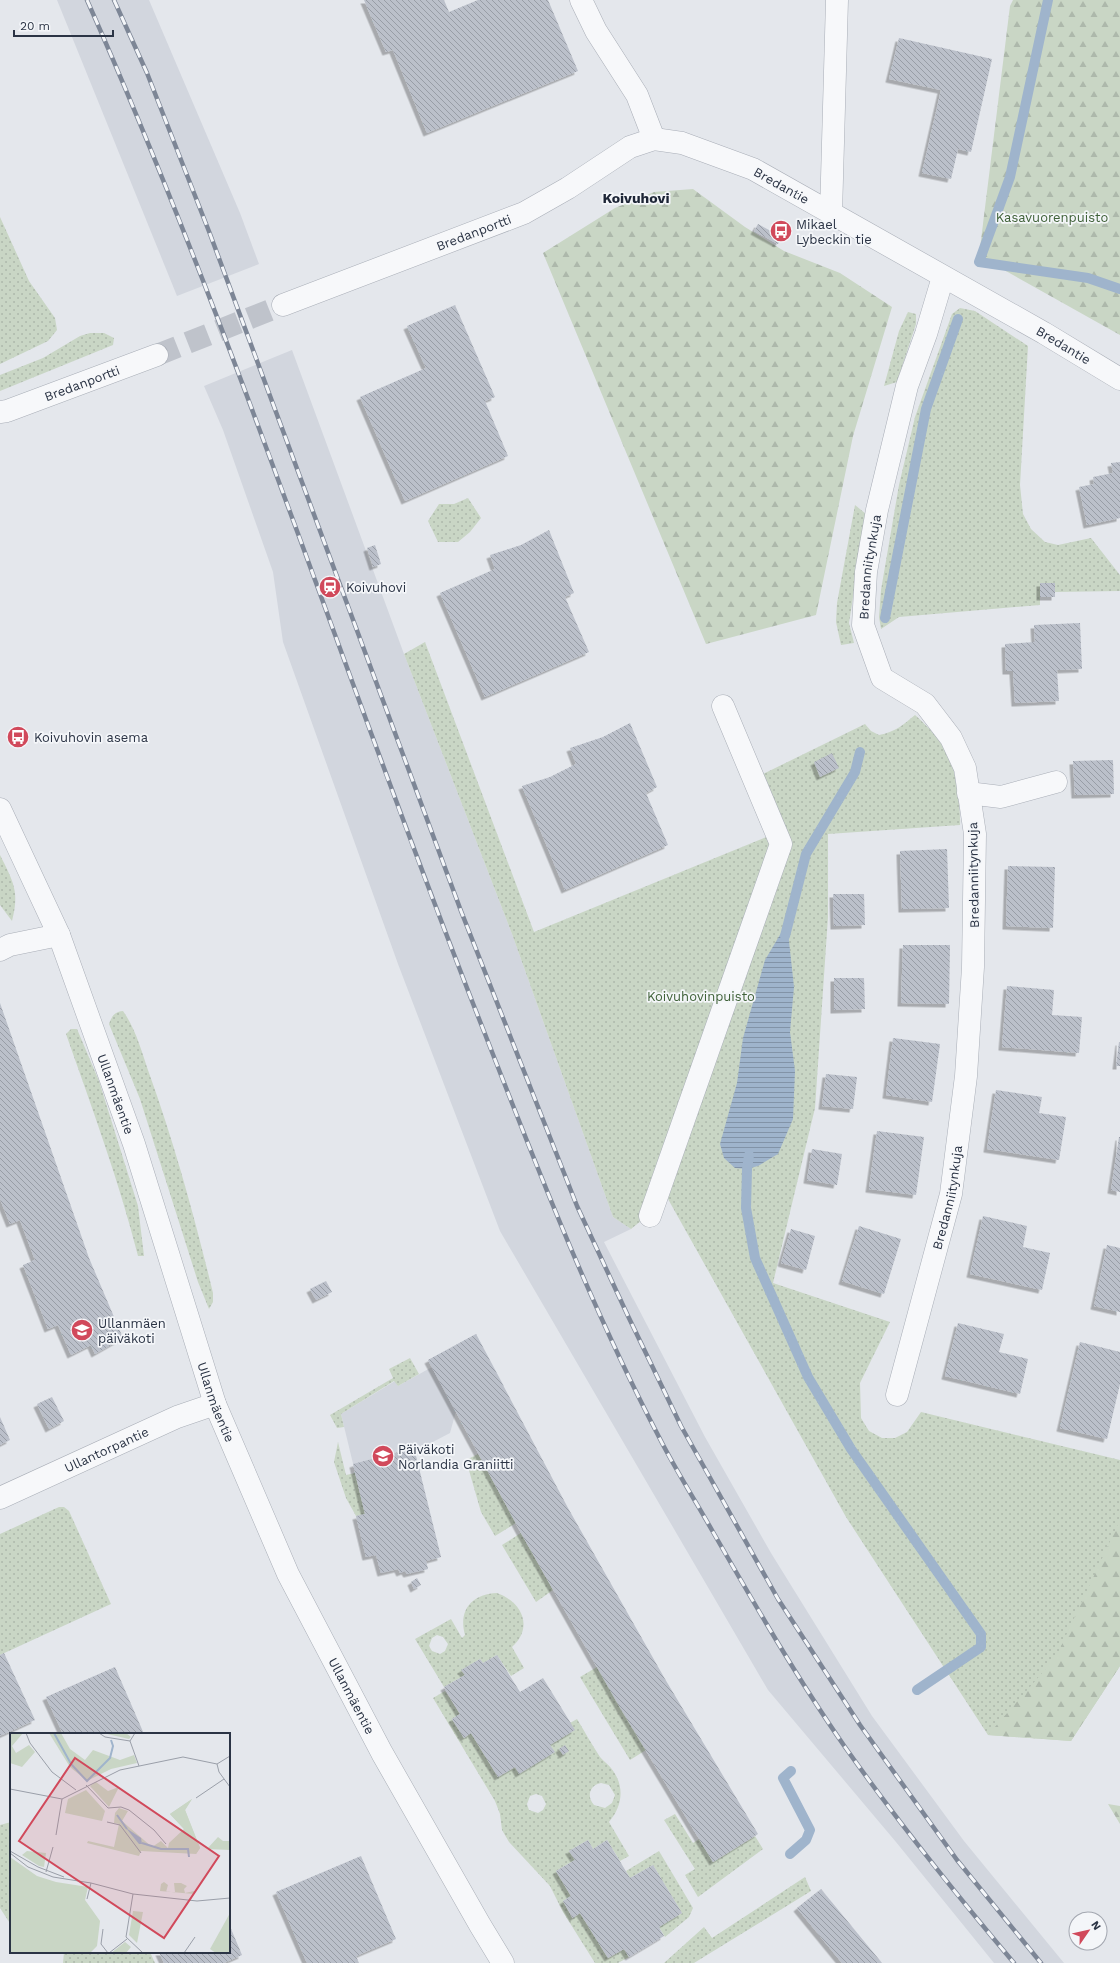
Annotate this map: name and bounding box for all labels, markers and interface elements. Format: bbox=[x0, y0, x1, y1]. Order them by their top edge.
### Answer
scale bar bbox=[14, 12, 113, 38]
text: 20 m bbox=[20, 19, 50, 33]
street label: Bredantie bbox=[751, 164, 812, 207]
district label: Koivuhovi bbox=[603, 190, 669, 206]
park label: Kasavuorenpuisto bbox=[996, 210, 1109, 225]
street label: Bredanportti bbox=[434, 212, 513, 254]
place label: Mikael Lybeckin tie bbox=[796, 217, 872, 247]
bus stop icon: Mikael Lybeckin tie bbox=[768, 218, 794, 244]
street label: Bredantie bbox=[1033, 323, 1093, 367]
street label: Bredanportti bbox=[42, 363, 122, 404]
street label: Bredanniitynkuja bbox=[856, 513, 884, 620]
station icon: Koivuhovi bbox=[317, 574, 343, 600]
place label: Koivuhovi bbox=[346, 580, 406, 595]
bus stop icon: Koivuhovin asema bbox=[5, 724, 31, 750]
place label: Koivuhovin asema bbox=[34, 730, 149, 745]
street label: Bredanniitynkuja bbox=[965, 821, 982, 928]
park label: Koivuhovinpuisto bbox=[647, 989, 755, 1004]
street label: Ullanmäentie bbox=[94, 1052, 137, 1136]
street label: Bredanniitynkuja bbox=[929, 1144, 965, 1251]
place label: Ullanmäen päiväkoti bbox=[98, 1316, 166, 1346]
school or university icon: Ullanmäen päiväkoti bbox=[69, 1317, 95, 1343]
street label: Ullanmäentie bbox=[194, 1360, 237, 1444]
street label: Ullantorpantie bbox=[62, 1424, 151, 1476]
place label: Päiväkoti Norlandia Graniitti bbox=[398, 1442, 513, 1472]
school or university icon: Päiväkoti Norlandia Graniitti bbox=[370, 1443, 396, 1469]
street label: Ullanmäentie bbox=[325, 1655, 378, 1737]
inset map bbox=[10, 1733, 230, 1953]
north arrow bbox=[1068, 1911, 1108, 1951]
text: N bbox=[1088, 1919, 1104, 1933]

